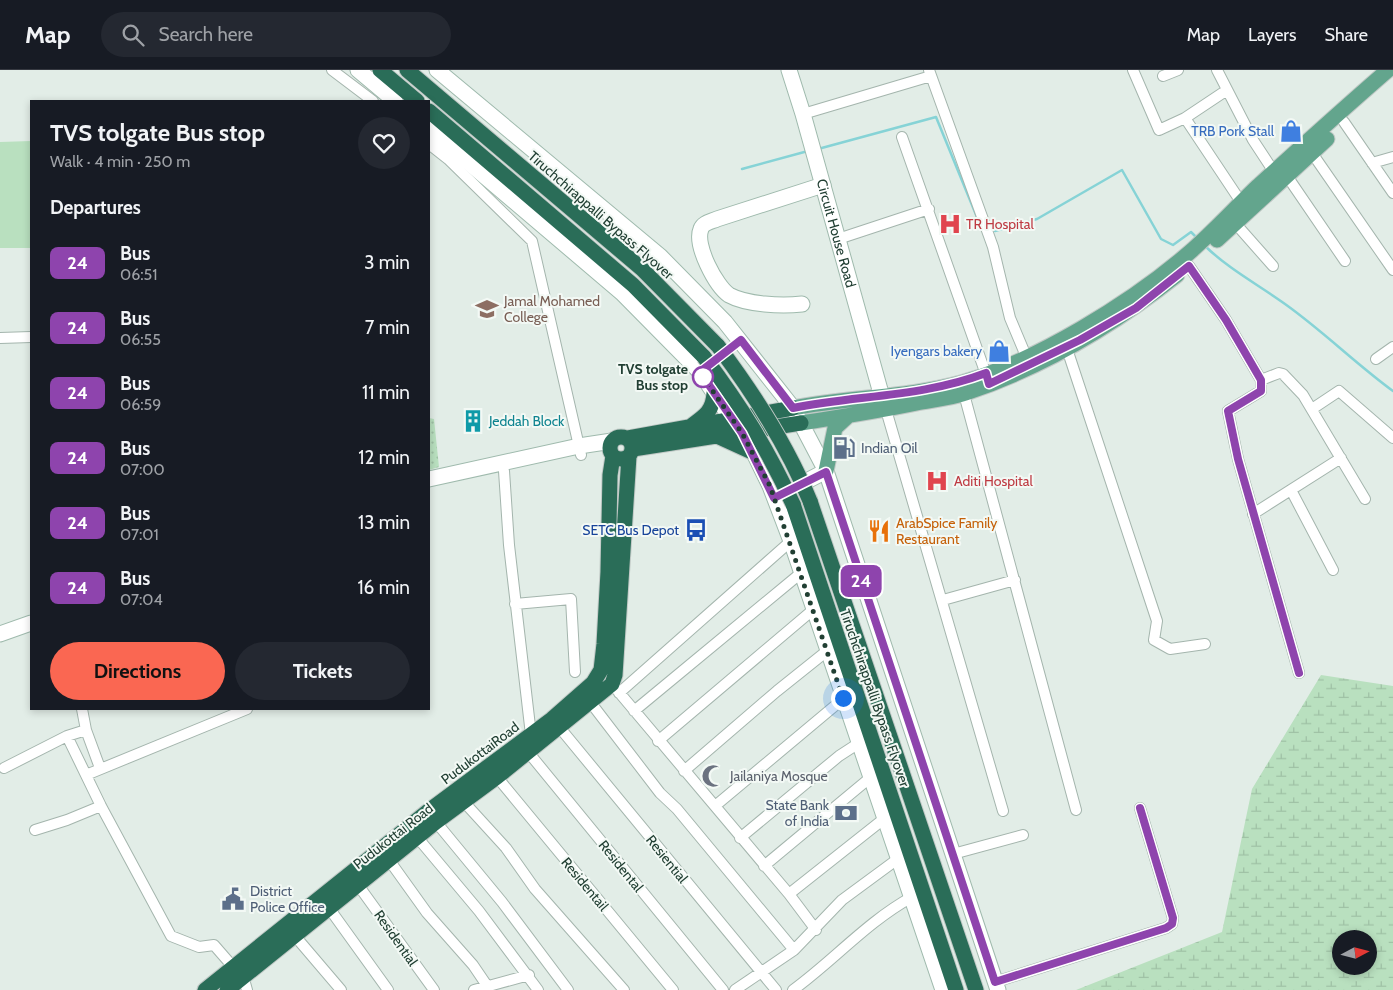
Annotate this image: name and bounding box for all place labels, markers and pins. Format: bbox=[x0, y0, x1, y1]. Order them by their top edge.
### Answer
shop icon: TRB Pork Stall bbox=[1278, 118, 1304, 144]
place label: TRB Pork Stall bbox=[1191, 122, 1275, 140]
hospital icon: TR Hospital bbox=[937, 211, 963, 237]
place label: TR Hospital bbox=[966, 215, 1034, 233]
place label: Jamal Mohamed College bbox=[503, 292, 600, 326]
school or university icon: Jamal Mohamed College bbox=[474, 296, 500, 322]
shop icon: Iyengars bakery bbox=[986, 338, 1012, 364]
place label: Iyengars bakery bbox=[890, 342, 982, 360]
place label: TVS tolgate Bus stop bbox=[618, 360, 688, 394]
marker: TVS tolgate Bus stop bbox=[692, 366, 714, 388]
building icon: Jeddah Block bbox=[460, 408, 486, 434]
place label: Jeddah Block bbox=[488, 412, 565, 430]
fuel station icon: Indian Oil bbox=[831, 435, 857, 461]
place label: Indian Oil bbox=[861, 439, 918, 457]
hospital icon: Aditi Hospital bbox=[924, 468, 950, 494]
place label: Aditi Hospital bbox=[954, 472, 1033, 490]
place label: ArabSpice Family Restaurant bbox=[896, 514, 997, 548]
bus stop icon: SETC Bus Depot bbox=[683, 517, 709, 543]
restaurant icon: ArabSpice Family Restaurant bbox=[866, 518, 892, 544]
place label: SETC Bus Depot bbox=[582, 521, 679, 539]
mosque icon: Jailaniya Mosque bbox=[700, 763, 726, 789]
place label: Jailaniya Mosque bbox=[729, 767, 828, 785]
place label: State Bank of India bbox=[766, 796, 830, 830]
bank icon: State Bank of India bbox=[833, 800, 859, 826]
place label: District Police Office bbox=[250, 882, 325, 916]
public building icon: District Police Office bbox=[220, 886, 246, 912]

